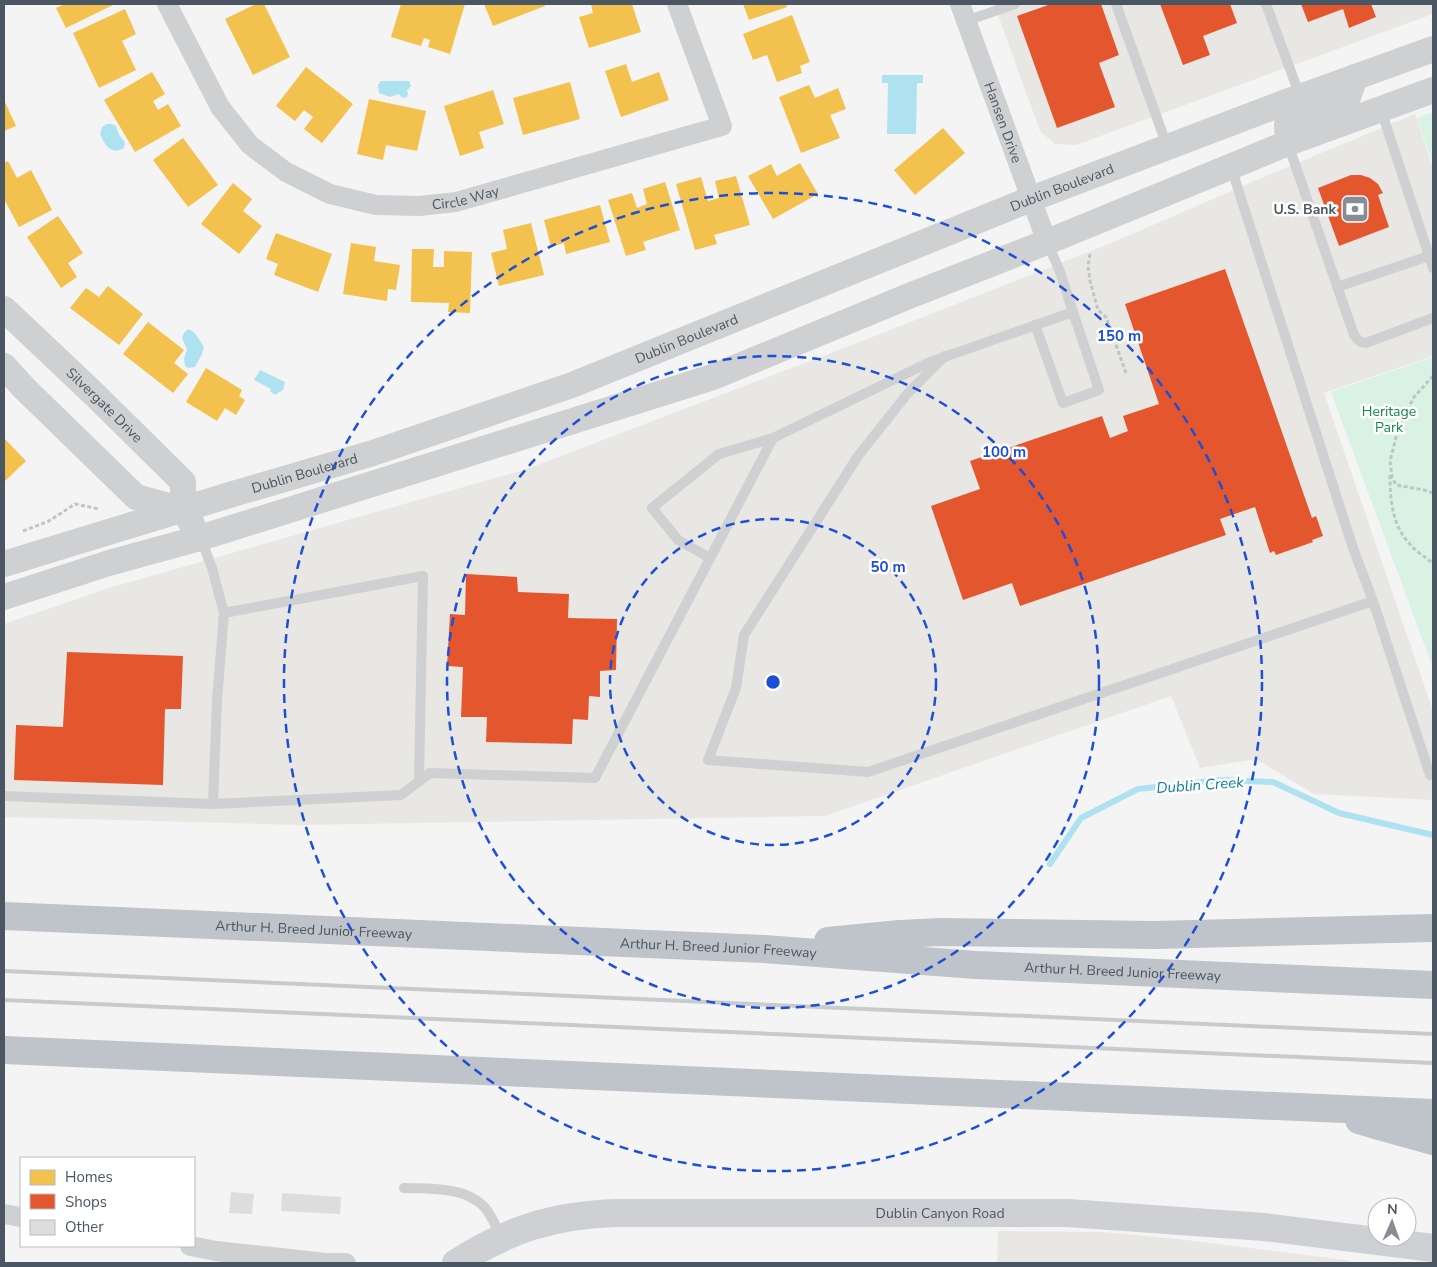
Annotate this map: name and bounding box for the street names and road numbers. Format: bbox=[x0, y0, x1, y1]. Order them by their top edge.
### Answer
street label: Hansen Drive bbox=[980, 79, 1027, 166]
street label: Dublin Boulevard bbox=[1007, 159, 1117, 216]
street label: Circle Way bbox=[431, 180, 502, 214]
street label: Dublin Boulevard bbox=[632, 309, 741, 368]
street label: Silvergate Drive bbox=[62, 363, 147, 447]
street label: Dublin Boulevard bbox=[249, 449, 360, 498]
street label: Arthur H. Breed Junior Freeway bbox=[215, 916, 413, 943]
street label: Arthur H. Breed Junior Freeway bbox=[619, 933, 818, 963]
street label: Arthur H. Breed Junior Freeway bbox=[1024, 958, 1222, 985]
street label: Dublin Canyon Road bbox=[876, 1204, 1005, 1223]

